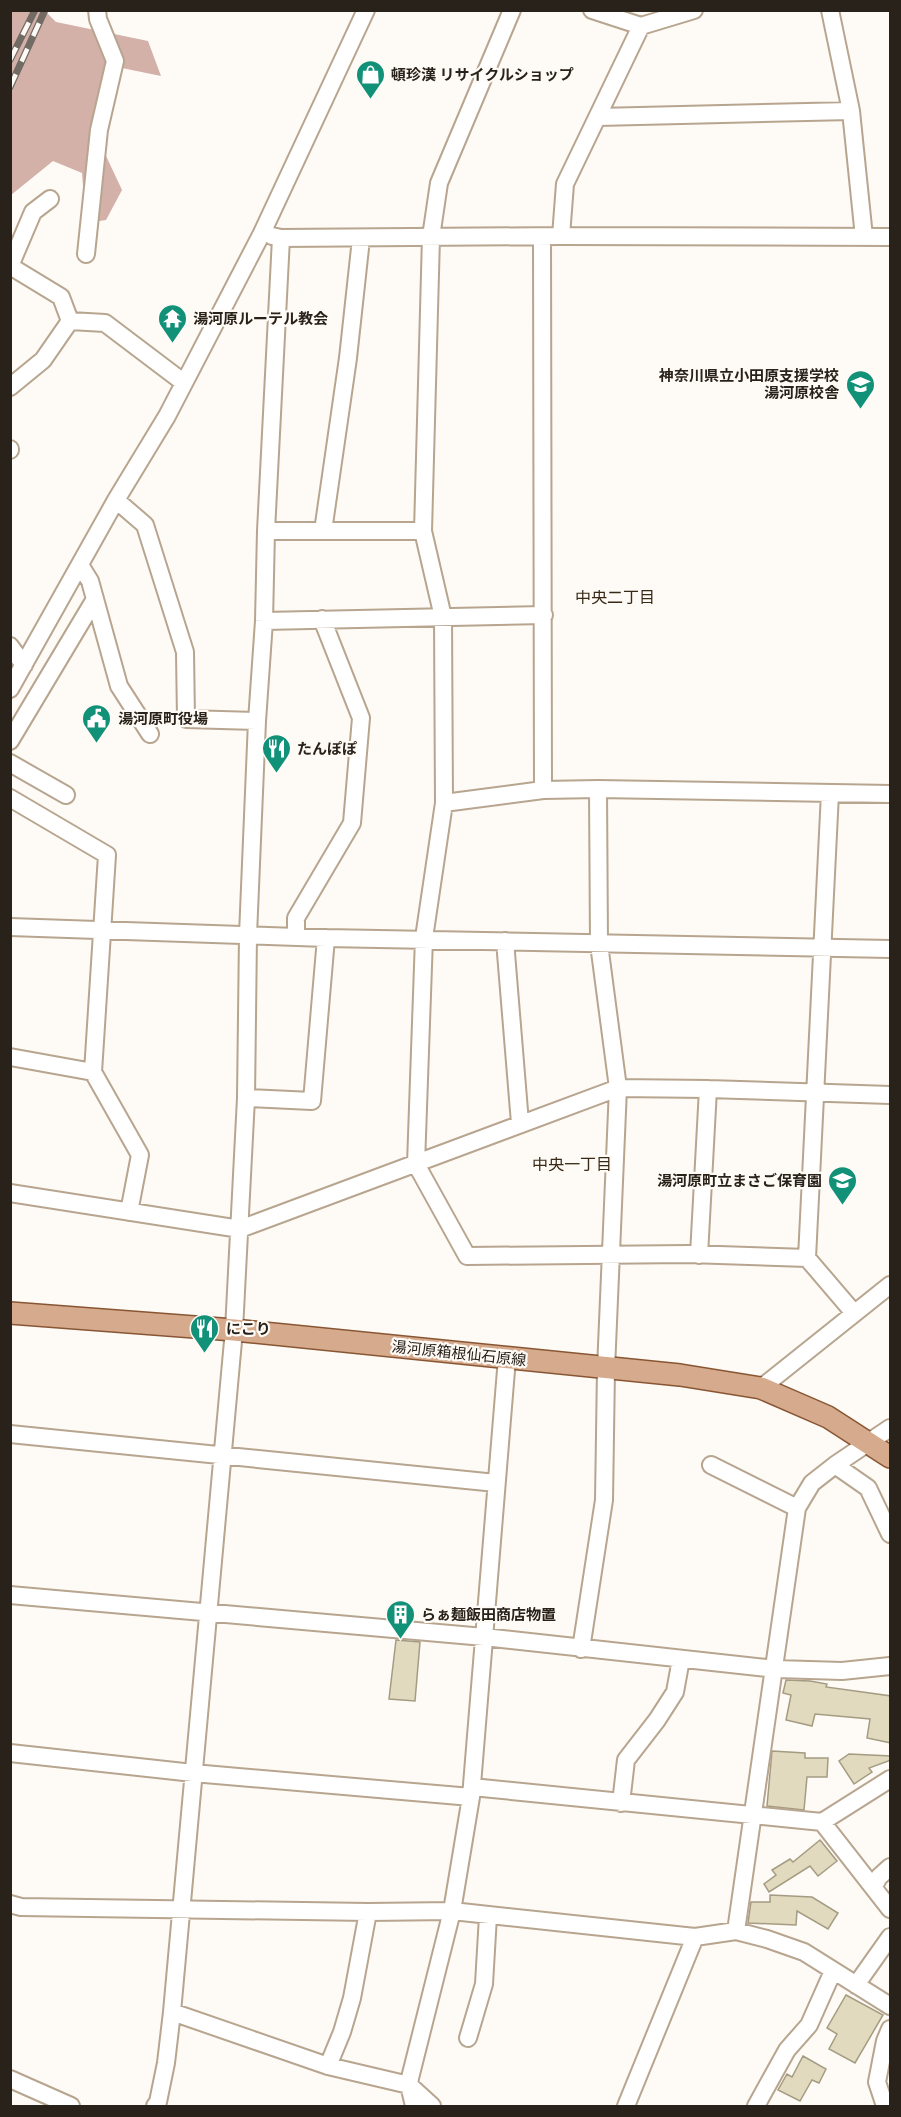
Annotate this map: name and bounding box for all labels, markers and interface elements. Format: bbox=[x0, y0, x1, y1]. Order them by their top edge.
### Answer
shop icon: 頓珍漢 リサイクルショップ bbox=[354, 58, 386, 100]
place label: 頓珍漢 リサイクルショップ bbox=[391, 65, 574, 84]
temple icon: 湯河原ルーテル教会 bbox=[156, 302, 188, 344]
place label: 湯河原ルーテル教会 bbox=[193, 309, 328, 328]
place label: 神奈川県立小田原支援学校 湯河原校舎 bbox=[658, 366, 840, 402]
school or university icon: 神奈川県立小田原支援学校 湯河原校舎 bbox=[844, 368, 876, 410]
district label: 中央二丁目 bbox=[575, 587, 655, 607]
public building icon: 湯河原町役場 bbox=[81, 702, 113, 744]
place label: 湯河原町役場 bbox=[118, 709, 208, 728]
restaurant icon: たんぽぽ bbox=[260, 732, 292, 774]
place label: たんぽぽ bbox=[297, 739, 357, 758]
district label: 中央一丁目 bbox=[532, 1154, 612, 1174]
school or university icon: 湯河原町立まさご保育園 bbox=[827, 1164, 859, 1206]
place label: 湯河原町立まさご保育園 bbox=[657, 1171, 822, 1190]
restaurant icon: にこり bbox=[189, 1312, 221, 1354]
place label: にこり bbox=[226, 1319, 271, 1338]
street label: 湯河原箱根仙石原線 bbox=[391, 1336, 527, 1370]
building icon: らぁ麺飯田商店物置 bbox=[384, 1598, 416, 1640]
place label: らぁ麺飯田商店物置 bbox=[421, 1605, 556, 1624]

